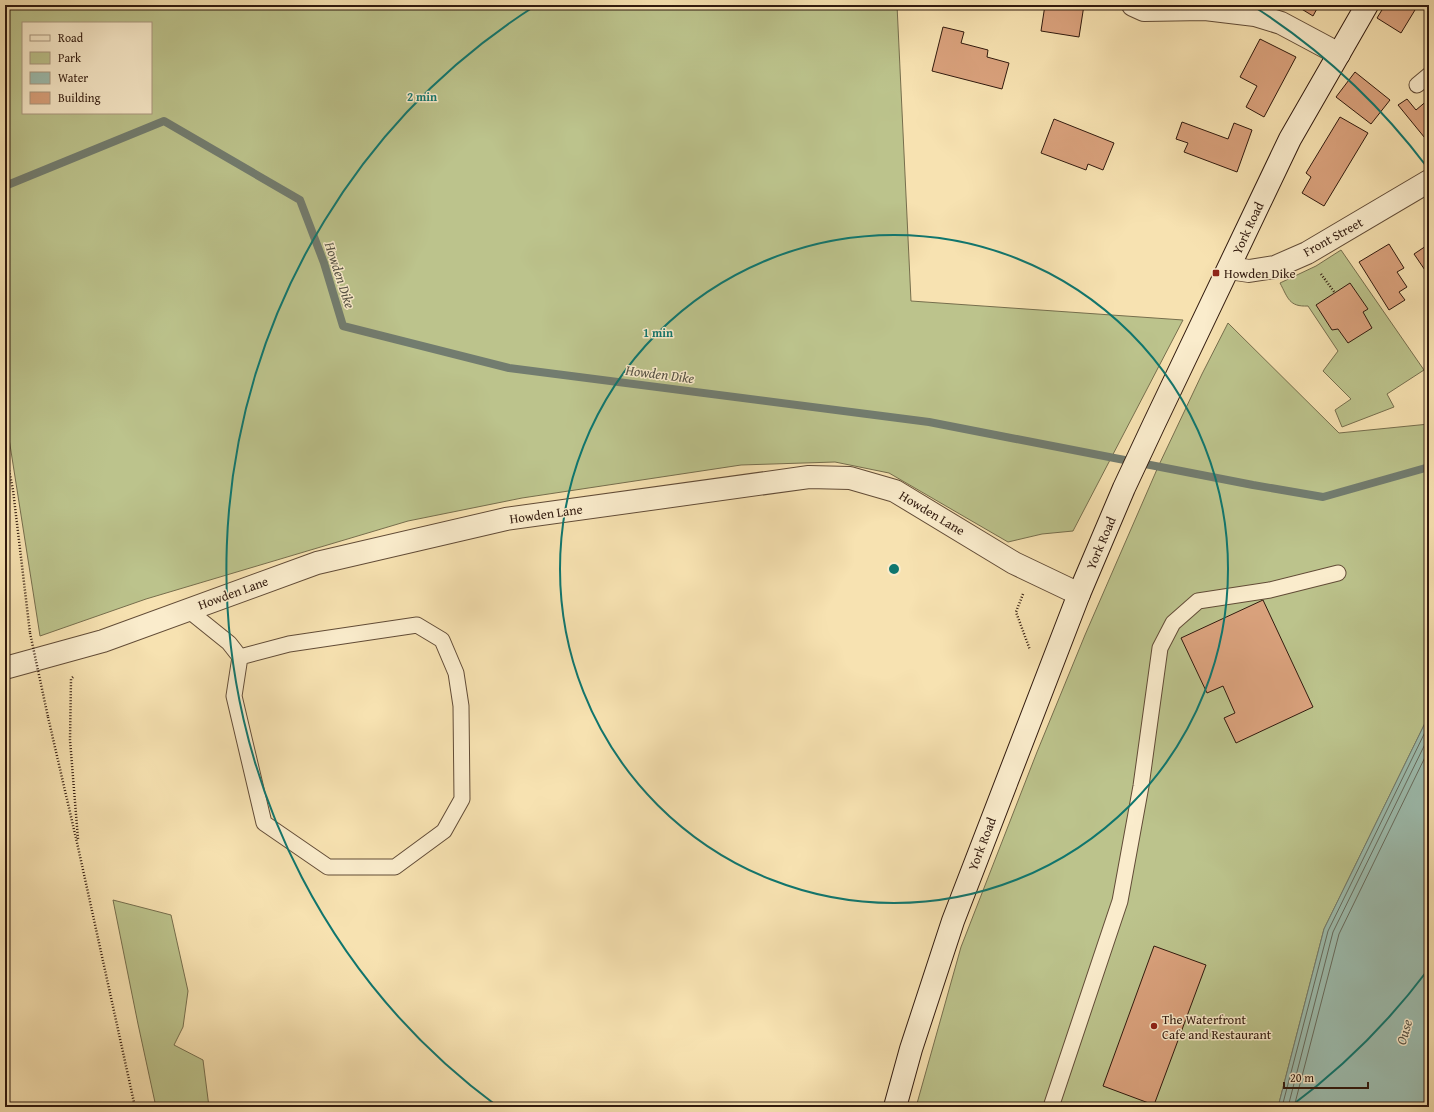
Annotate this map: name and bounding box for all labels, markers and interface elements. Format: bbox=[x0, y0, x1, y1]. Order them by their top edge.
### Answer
legend bbox=[22, 22, 152, 114]
text: Road bbox=[58, 29, 84, 46]
text: Park bbox=[58, 49, 82, 66]
text: Water bbox=[58, 69, 88, 86]
text: 2 min bbox=[407, 88, 437, 105]
text: Building bbox=[58, 89, 101, 106]
street label: York Road bbox=[1228, 199, 1268, 257]
street label: Front Street bbox=[1300, 213, 1367, 261]
water label: Howden Dike bbox=[320, 238, 360, 311]
place label: Howden Dike bbox=[1224, 264, 1295, 283]
marker: Howden Dike bbox=[1211, 268, 1221, 278]
text: 1 min bbox=[643, 324, 673, 341]
water label: Howden Dike bbox=[623, 360, 696, 388]
street label: Howden Lane bbox=[896, 486, 968, 540]
street label: Howden Lane bbox=[508, 499, 584, 529]
street label: York Road bbox=[1081, 514, 1121, 572]
centre of rings bbox=[887, 562, 901, 576]
street label: Howden Lane bbox=[195, 572, 271, 614]
street label: York Road bbox=[963, 815, 1001, 873]
place label: The Waterfront Cafe and Restaurant bbox=[1162, 1010, 1272, 1044]
water label: Ouse bbox=[1391, 1017, 1417, 1047]
marker: The Waterfront Cafe and Restaurant bbox=[1149, 1021, 1159, 1031]
scale bar bbox=[1284, 1064, 1368, 1090]
text: 20 m bbox=[1290, 1069, 1314, 1086]

